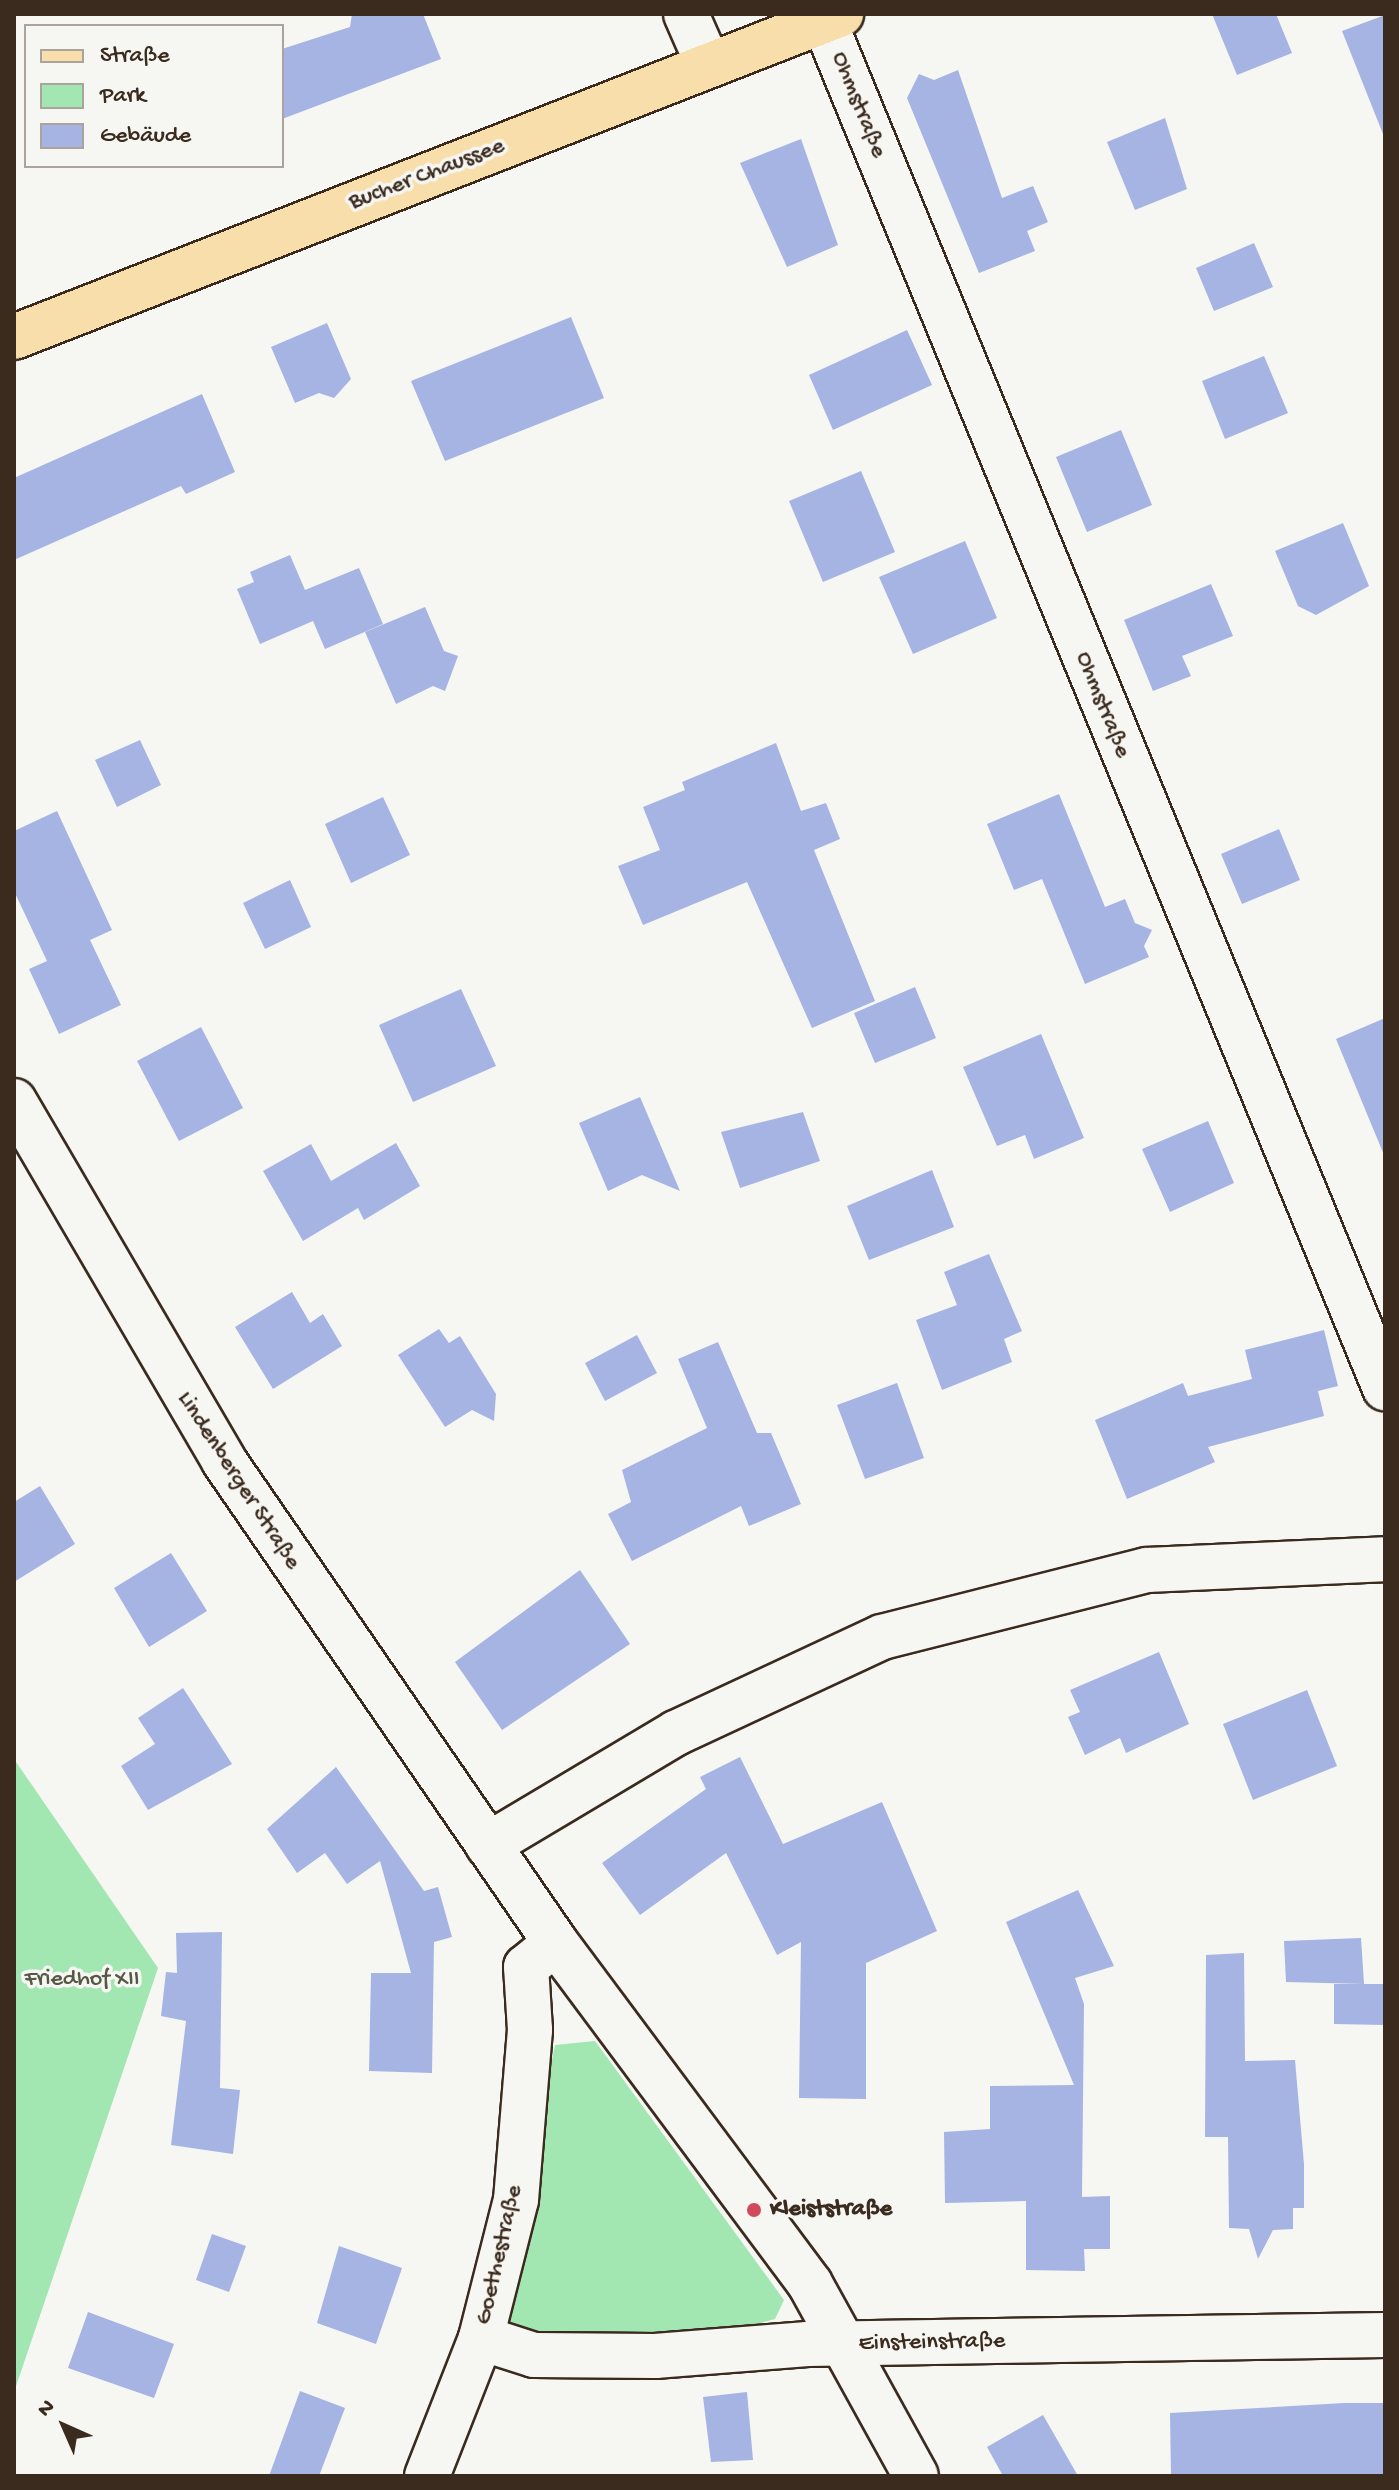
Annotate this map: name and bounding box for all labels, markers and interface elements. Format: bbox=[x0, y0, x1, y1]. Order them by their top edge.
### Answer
legend bbox=[24, 24, 284, 168]
text: Straße bbox=[100, 42, 170, 71]
street label: Ohmstraße bbox=[824, 48, 892, 162]
text: Park bbox=[100, 82, 146, 111]
text: Gebäude bbox=[100, 122, 191, 151]
street label: Bucher Chaussee bbox=[345, 132, 509, 218]
street label: Ohmstraße bbox=[1068, 648, 1136, 762]
street label: Lindenberger Straße bbox=[170, 1386, 306, 1576]
park label: Friedhof XII bbox=[24, 1966, 140, 1994]
street label: Goethestraße bbox=[470, 2182, 530, 2328]
place label: Kleiststraße bbox=[770, 2196, 892, 2224]
marker: Kleiststraße bbox=[745, 2201, 763, 2219]
street label: Einsteinstraße bbox=[858, 2327, 1006, 2359]
north arrow bbox=[24, 2386, 104, 2466]
text: N bbox=[33, 2395, 61, 2423]

